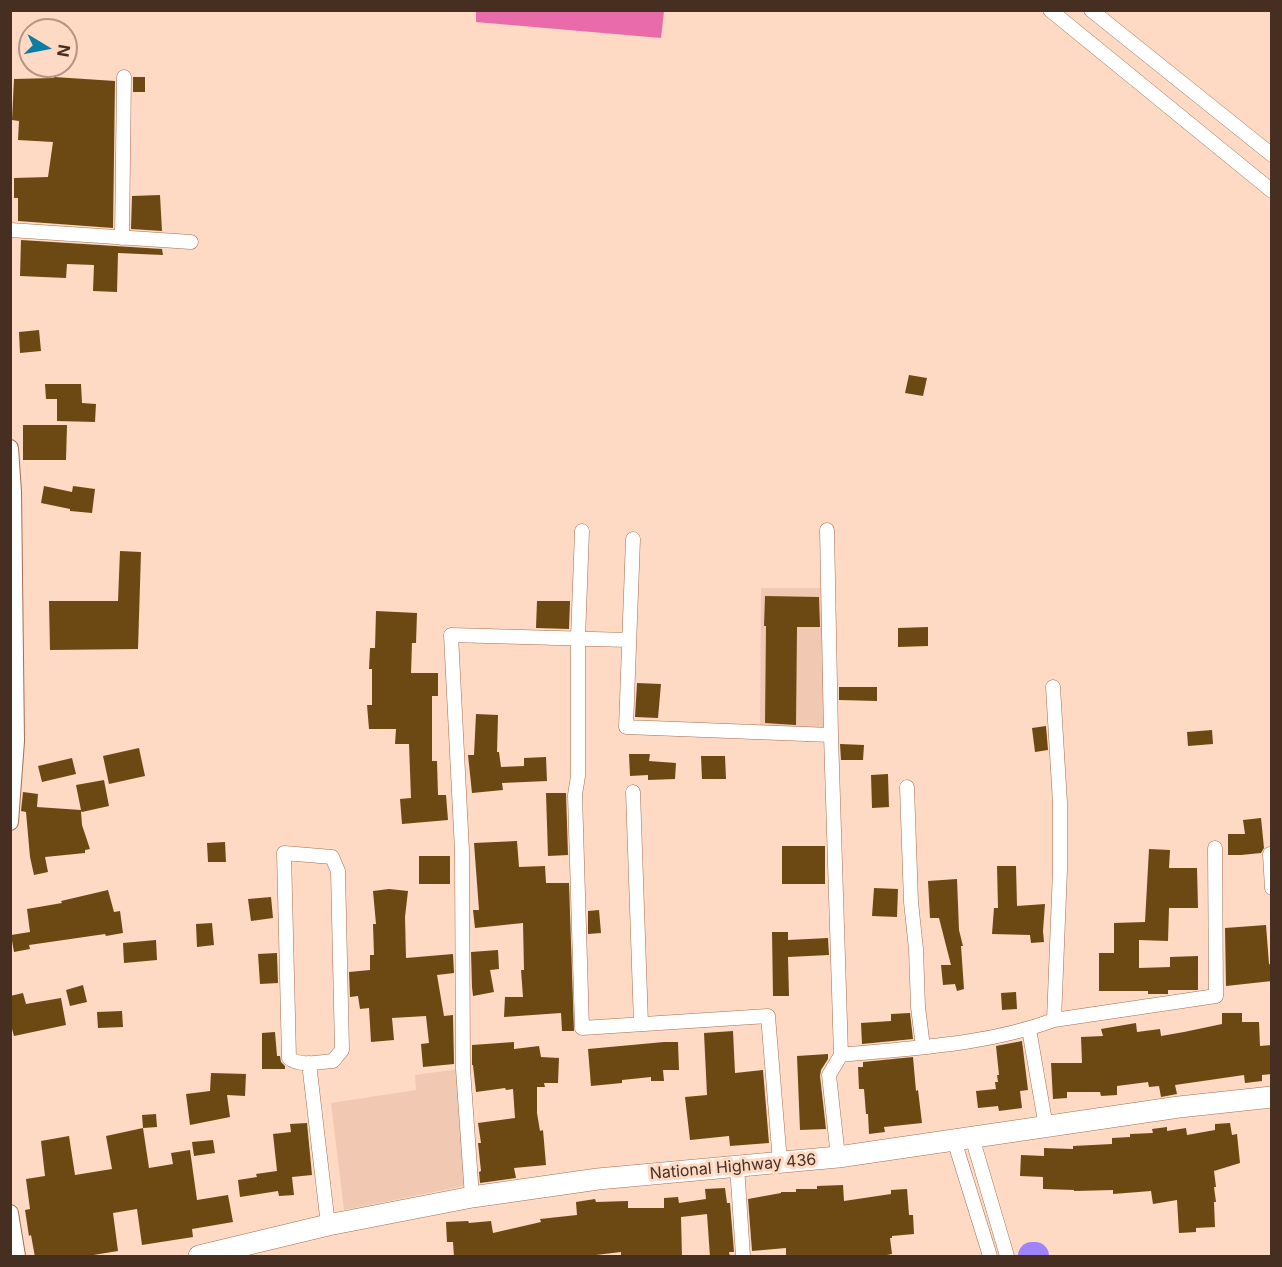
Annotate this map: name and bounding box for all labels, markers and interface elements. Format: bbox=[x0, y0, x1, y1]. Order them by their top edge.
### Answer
north arrow bbox=[18, 18, 78, 78]
text: N bbox=[53, 43, 75, 59]
street label: National Highway 436 bbox=[649, 1150, 817, 1184]

